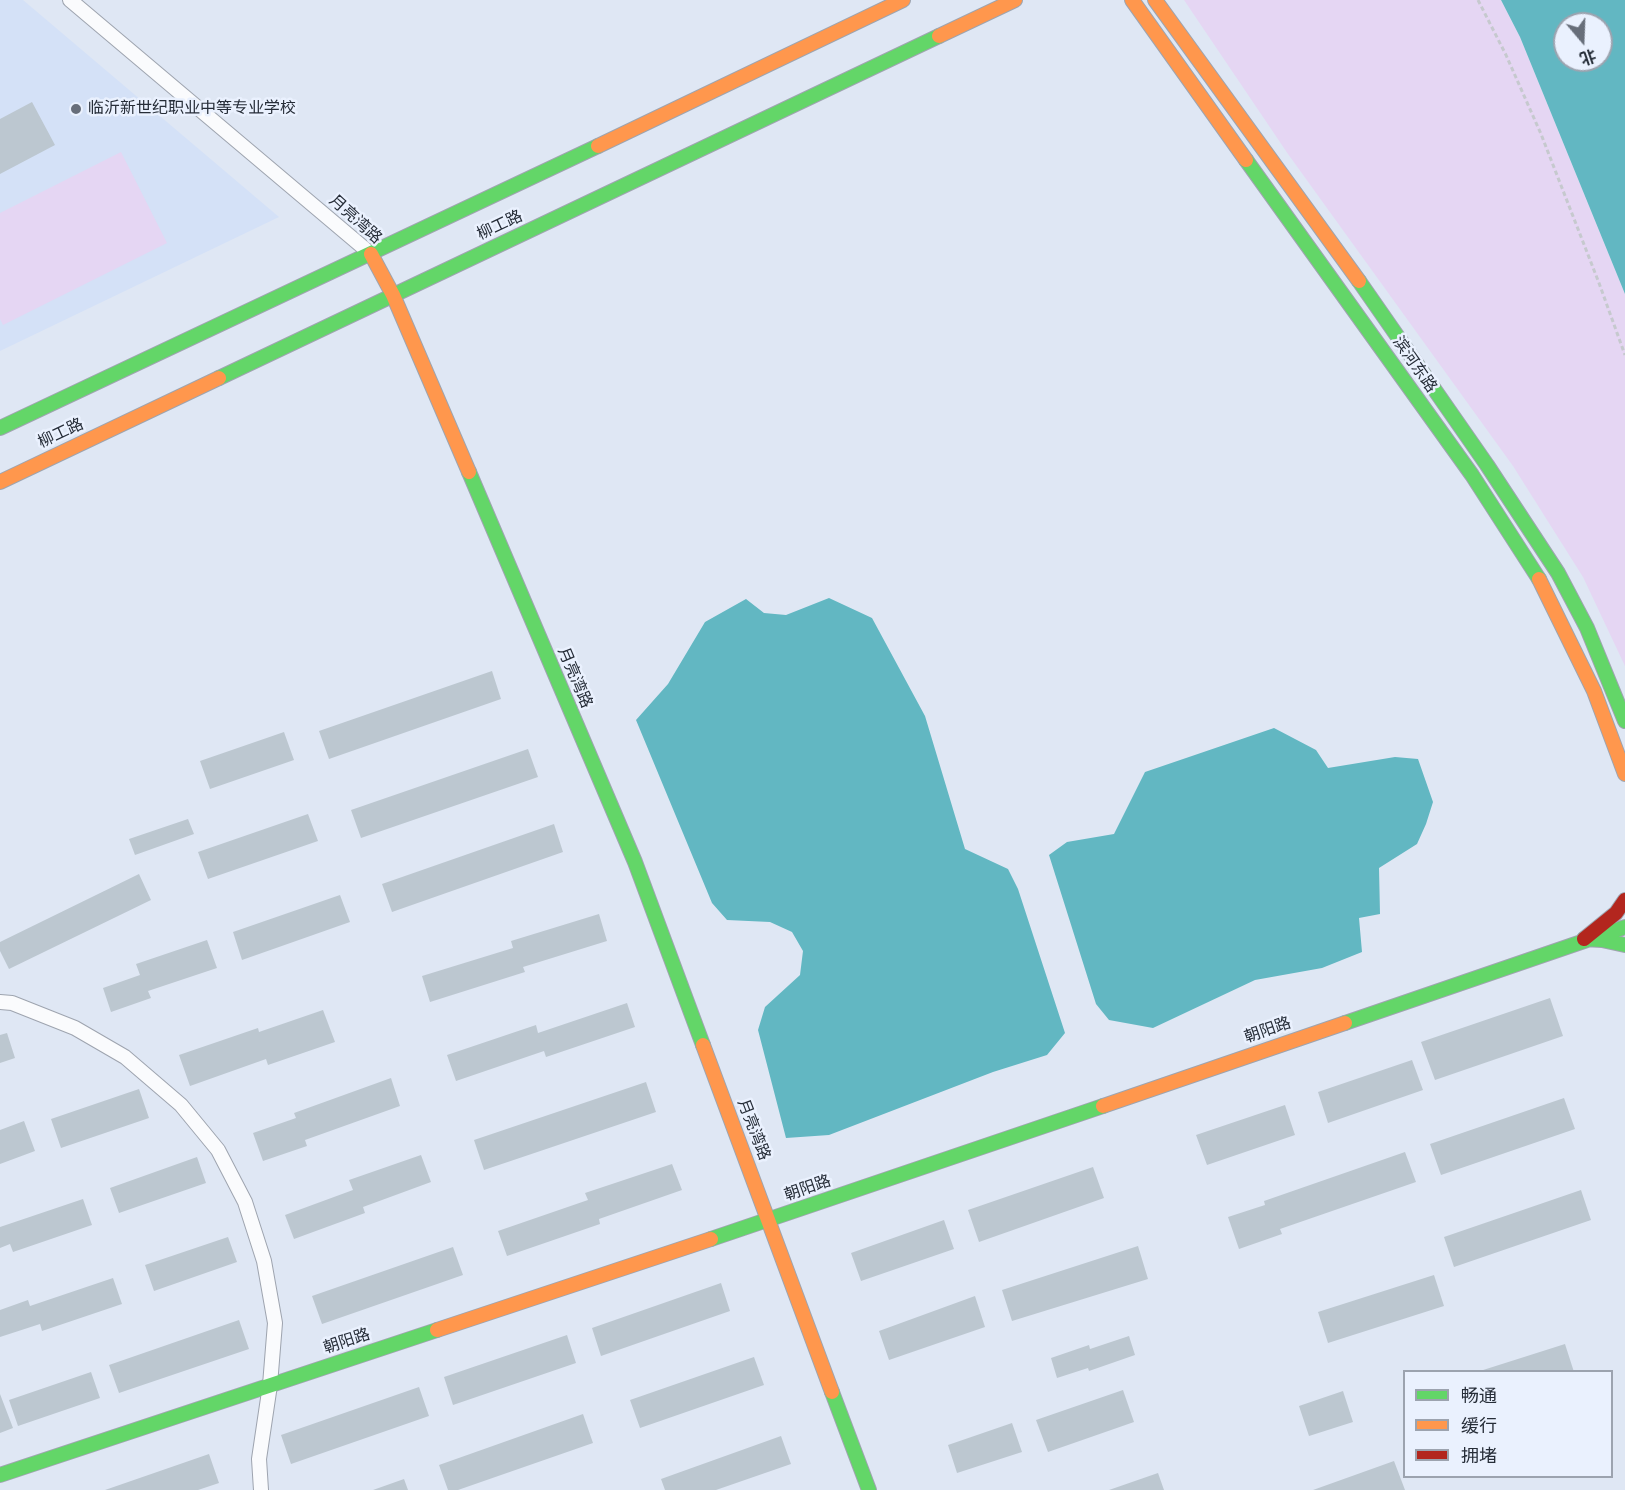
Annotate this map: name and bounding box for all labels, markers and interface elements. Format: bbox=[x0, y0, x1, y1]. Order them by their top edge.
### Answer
north arrow bbox=[1553, 12, 1613, 72]
text: 北 bbox=[1577, 43, 1600, 71]
place label: 临沂新世纪职业中等专业学校 bbox=[88, 99, 296, 119]
marker: 临沂新世纪职业中等专业学校 bbox=[69, 102, 83, 116]
street label: 月亮湾路 bbox=[325, 191, 385, 249]
street label: 柳工路 bbox=[474, 207, 526, 245]
street label: 滨河东路 bbox=[1388, 333, 1440, 397]
street label: 柳工路 bbox=[35, 415, 87, 453]
street label: 月亮湾路 bbox=[553, 645, 595, 711]
street label: 朝阳路 bbox=[1242, 1014, 1294, 1048]
street label: 月亮湾路 bbox=[733, 1097, 773, 1163]
street label: 朝阳路 bbox=[782, 1172, 834, 1206]
street label: 朝阳路 bbox=[321, 1325, 373, 1359]
legend bbox=[1403, 1370, 1613, 1478]
text: 畅通 bbox=[1461, 1382, 1497, 1409]
text: 缓行 bbox=[1461, 1412, 1497, 1439]
text: 拥堵 bbox=[1461, 1442, 1497, 1469]

